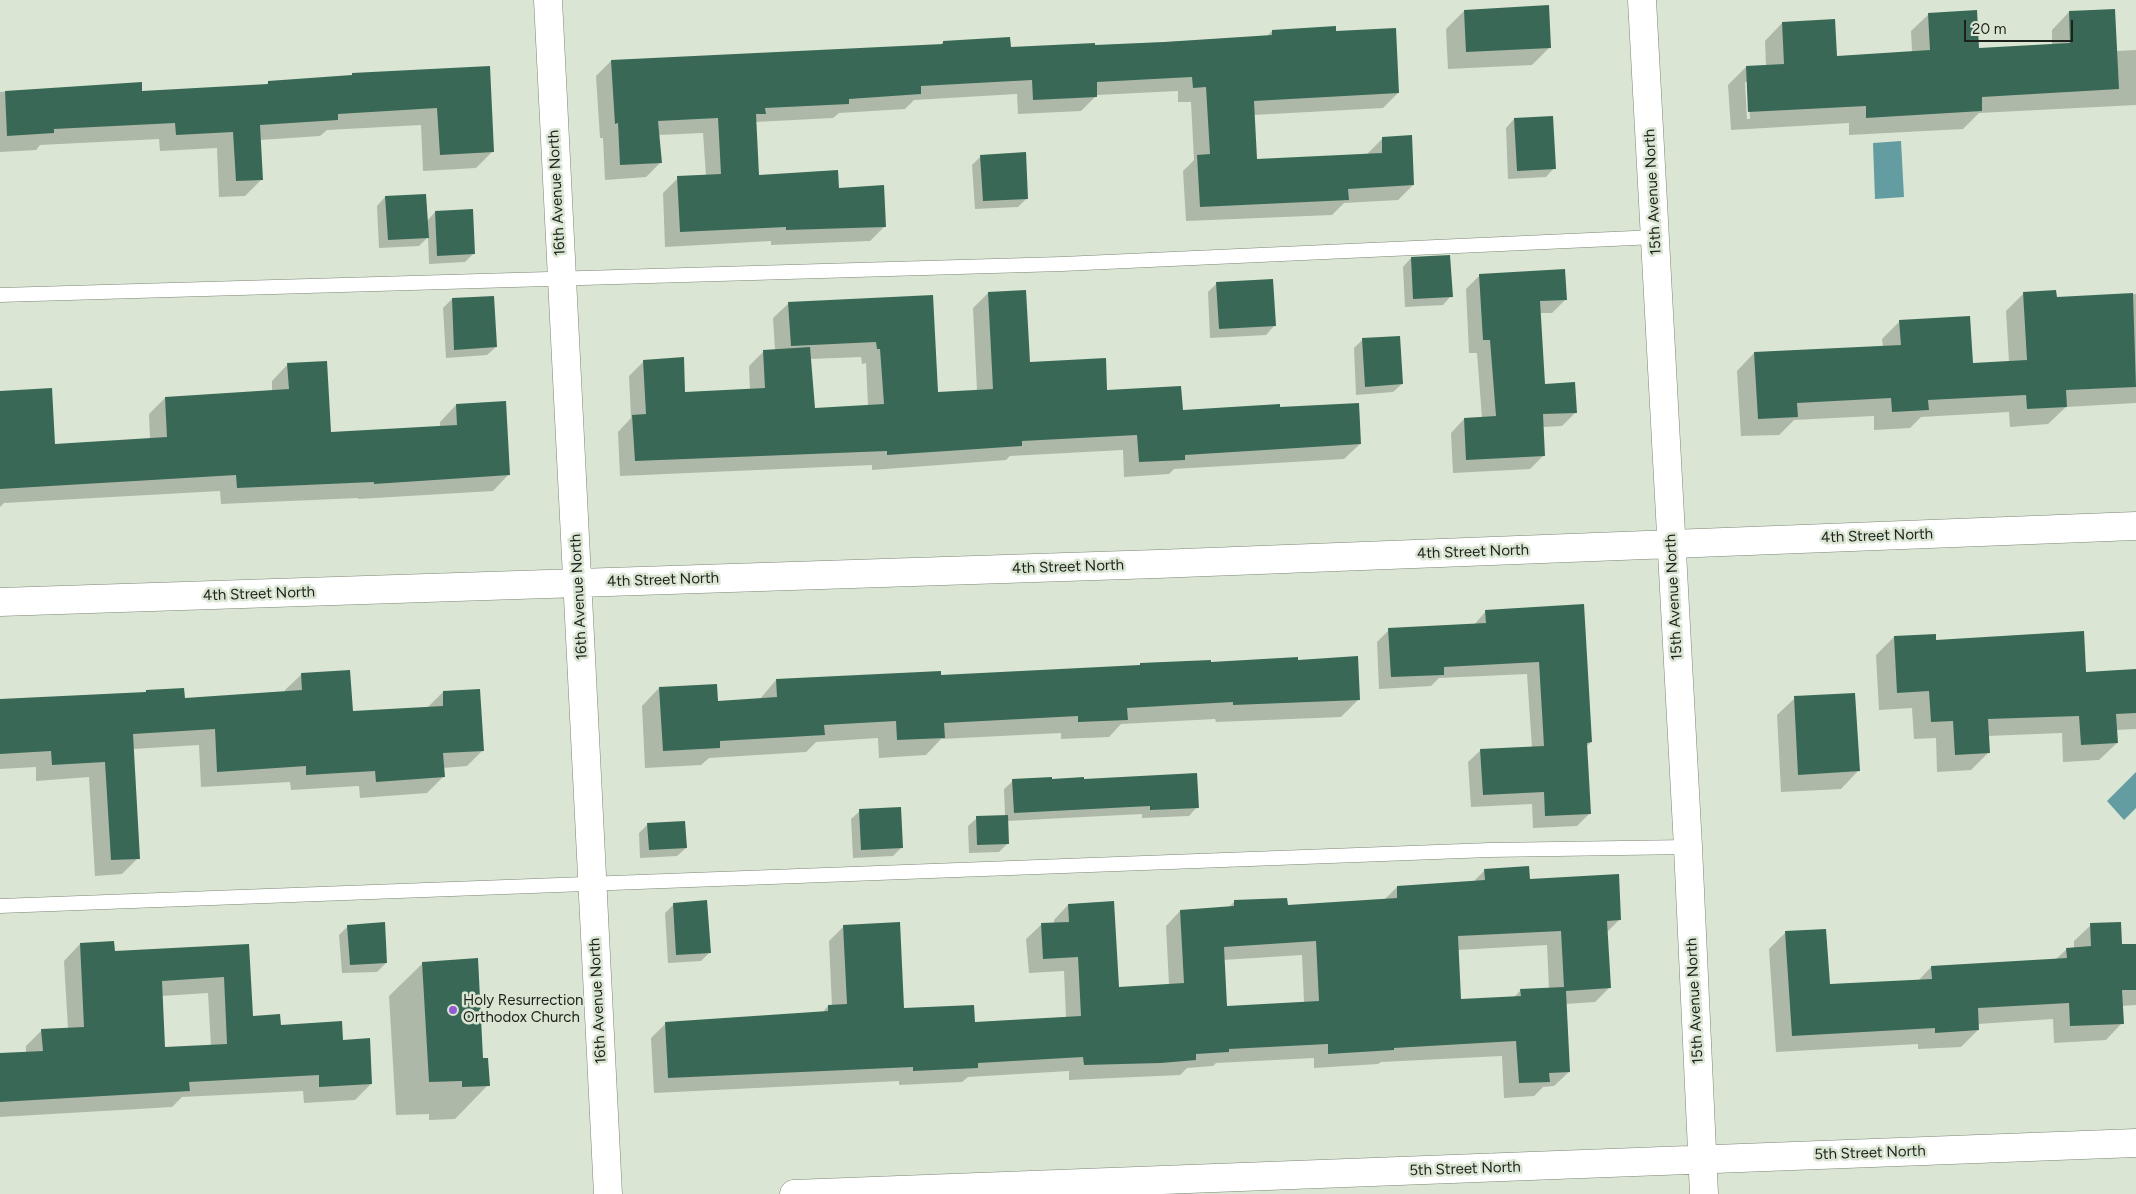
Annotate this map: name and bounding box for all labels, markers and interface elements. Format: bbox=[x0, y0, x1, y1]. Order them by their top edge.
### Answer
scale bar bbox=[1966, 10, 2075, 42]
text: 20 m bbox=[1972, 20, 2006, 38]
street label: 15th Avenue North bbox=[1641, 128, 1665, 256]
street label: 16th Avenue North bbox=[545, 129, 569, 257]
street label: 4th Street North bbox=[1821, 525, 1933, 547]
street label: 16th Avenue North bbox=[567, 533, 591, 661]
street label: 15th Avenue North bbox=[1662, 533, 1686, 661]
street label: 4th Street North bbox=[1417, 541, 1529, 563]
street label: 4th Street North bbox=[1012, 556, 1124, 578]
street label: 4th Street North bbox=[607, 569, 719, 591]
street label: 4th Street North bbox=[203, 583, 315, 605]
street label: 16th Avenue North bbox=[586, 937, 610, 1065]
street label: 15th Avenue North bbox=[1683, 937, 1707, 1065]
place label: Holy Resurrection Orthodox Church bbox=[463, 992, 583, 1027]
marker: Holy Resurrection Orthodox Church bbox=[447, 1004, 459, 1016]
street label: 5th Street North bbox=[1814, 1142, 1926, 1164]
street label: 5th Street North bbox=[1409, 1158, 1521, 1180]

